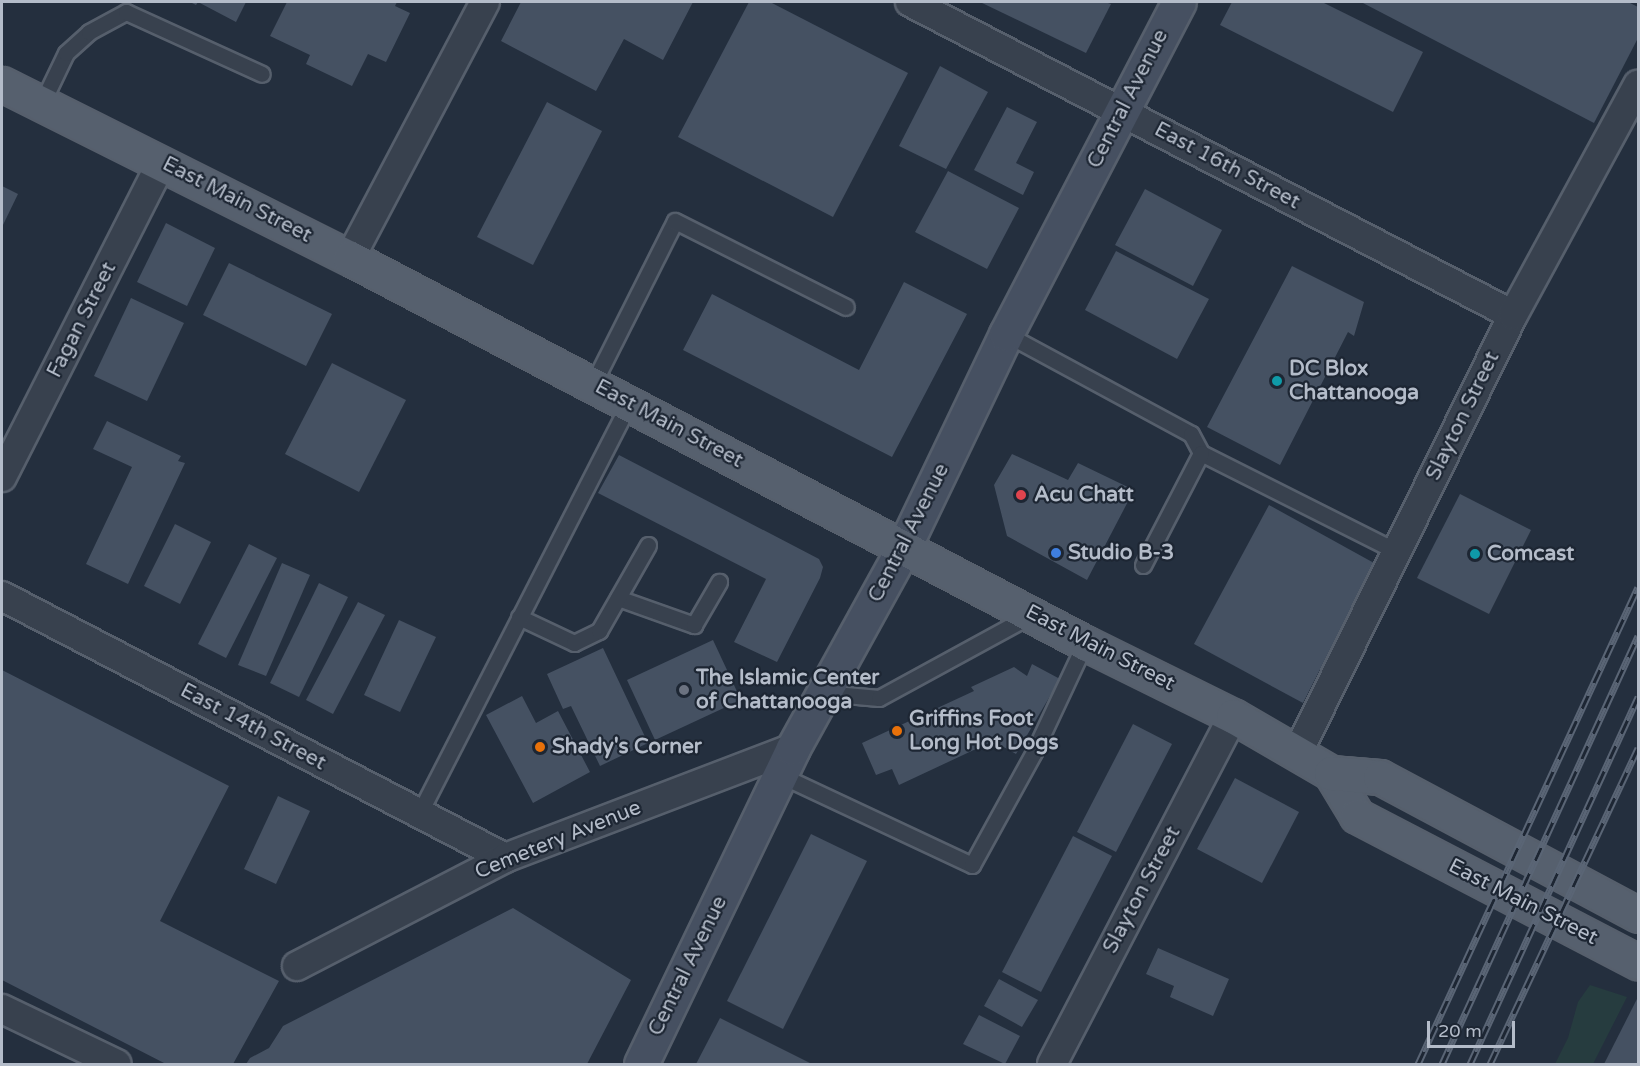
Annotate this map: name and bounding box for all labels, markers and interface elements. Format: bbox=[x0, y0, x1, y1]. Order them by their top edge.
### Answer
street label: Central Avenue bbox=[1082, 25, 1174, 173]
street label: East 16th Street bbox=[1150, 117, 1304, 215]
street label: East Main Street bbox=[158, 152, 316, 248]
street label: Fagan Street bbox=[42, 258, 122, 382]
street label: Slayton Street bbox=[1421, 347, 1505, 485]
place label: DC Blox Chattanooga bbox=[1289, 356, 1419, 406]
street label: East Main Street bbox=[591, 374, 747, 474]
marker: DC Blox Chattanooga bbox=[1270, 374, 1284, 388]
street label: Central Avenue bbox=[863, 459, 955, 607]
place label: Acu Chatt bbox=[1034, 482, 1134, 508]
marker: Acu Chatt bbox=[1012, 486, 1030, 504]
place label: Studio B-3 bbox=[1068, 540, 1174, 566]
place label: Comcast bbox=[1487, 541, 1574, 567]
marker: Studio B-3 bbox=[1049, 546, 1063, 560]
marker: Comcast bbox=[1468, 547, 1482, 561]
street label: East Main Street bbox=[1021, 600, 1179, 696]
place label: The Islamic Center of Chattanooga bbox=[696, 665, 879, 715]
street label: East 14th Street bbox=[176, 678, 330, 776]
marker: The Islamic Center of Chattanooga bbox=[677, 683, 691, 697]
place label: Griffins Foot Long Hot Dogs bbox=[909, 706, 1059, 756]
marker: Griffins Foot Long Hot Dogs bbox=[890, 724, 904, 738]
place label: Shady's Corner bbox=[552, 734, 702, 760]
marker: Shady's Corner bbox=[533, 740, 547, 754]
street label: Cemetery Avenue bbox=[471, 795, 645, 885]
street label: Slayton Street bbox=[1098, 822, 1186, 958]
street label: East Main Street bbox=[1444, 854, 1602, 950]
street label: Central Avenue bbox=[643, 892, 733, 1040]
scale bar bbox=[1430, 1009, 1518, 1047]
text: 20 m bbox=[1438, 1020, 1482, 1042]

